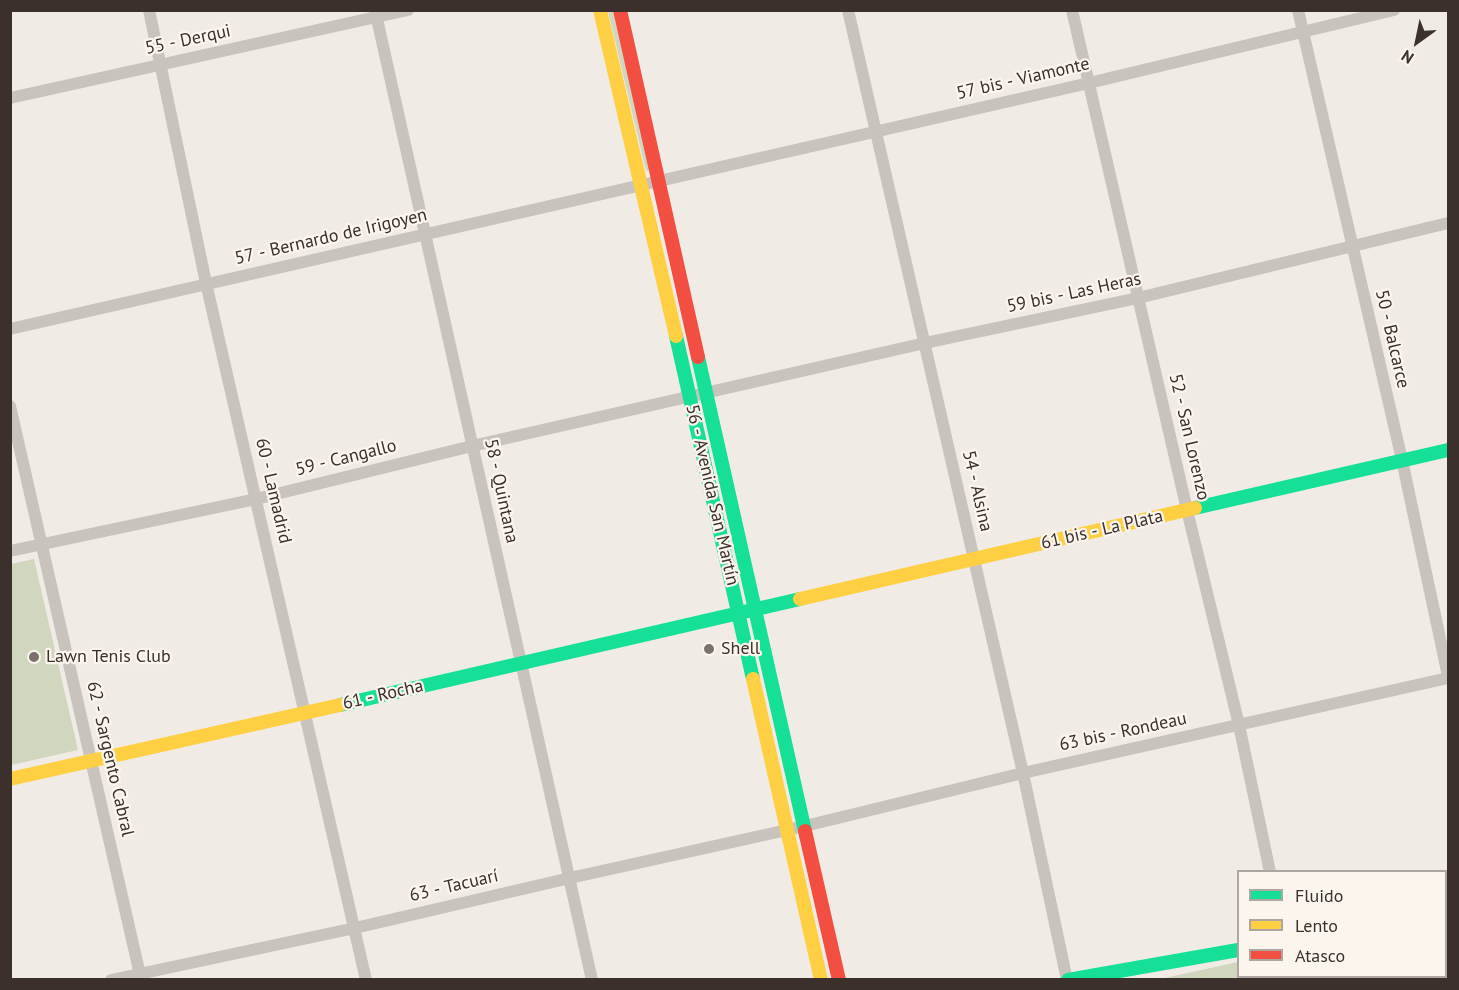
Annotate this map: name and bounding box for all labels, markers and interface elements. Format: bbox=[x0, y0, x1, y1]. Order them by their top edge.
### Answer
north arrow bbox=[1387, 12, 1447, 72]
street label: 55 - Derqui bbox=[143, 20, 233, 60]
text: N bbox=[1397, 46, 1417, 68]
street label: 57 bis - Viamonte bbox=[954, 53, 1092, 105]
street label: 57 - Bernardo de Irigoyen bbox=[233, 204, 429, 270]
street label: 59 bis - Las Heras bbox=[1005, 268, 1143, 318]
street label: 50 - Balcarce bbox=[1370, 288, 1414, 390]
street label: 52 - San Lorenzo bbox=[1164, 372, 1214, 502]
street label: 56 - Avenida San Martín bbox=[681, 402, 743, 588]
street label: 59 - Cangallo bbox=[293, 435, 399, 481]
street label: 60 - Lamadrid bbox=[250, 436, 296, 546]
street label: 58 - Quintana bbox=[479, 437, 523, 545]
street label: 54 - Alsina bbox=[957, 448, 997, 534]
street label: 61 bis - La Plata bbox=[1039, 505, 1165, 555]
place label: Shell bbox=[721, 638, 760, 660]
marker: Shell bbox=[702, 642, 716, 656]
place label: Lawn Tenis Club bbox=[46, 646, 171, 668]
marker: Lawn Tenis Club bbox=[27, 650, 41, 664]
street label: 61 - Rocha bbox=[341, 675, 425, 715]
street label: 62 - Sargento Cabral bbox=[82, 679, 138, 839]
street label: 63 bis - Rondeau bbox=[1057, 708, 1189, 756]
street label: 63 - Tacuarí bbox=[408, 865, 500, 907]
legend bbox=[1237, 870, 1447, 978]
text: Fluido bbox=[1295, 884, 1343, 907]
text: Lento bbox=[1295, 914, 1338, 937]
text: Atasco bbox=[1295, 944, 1345, 967]

